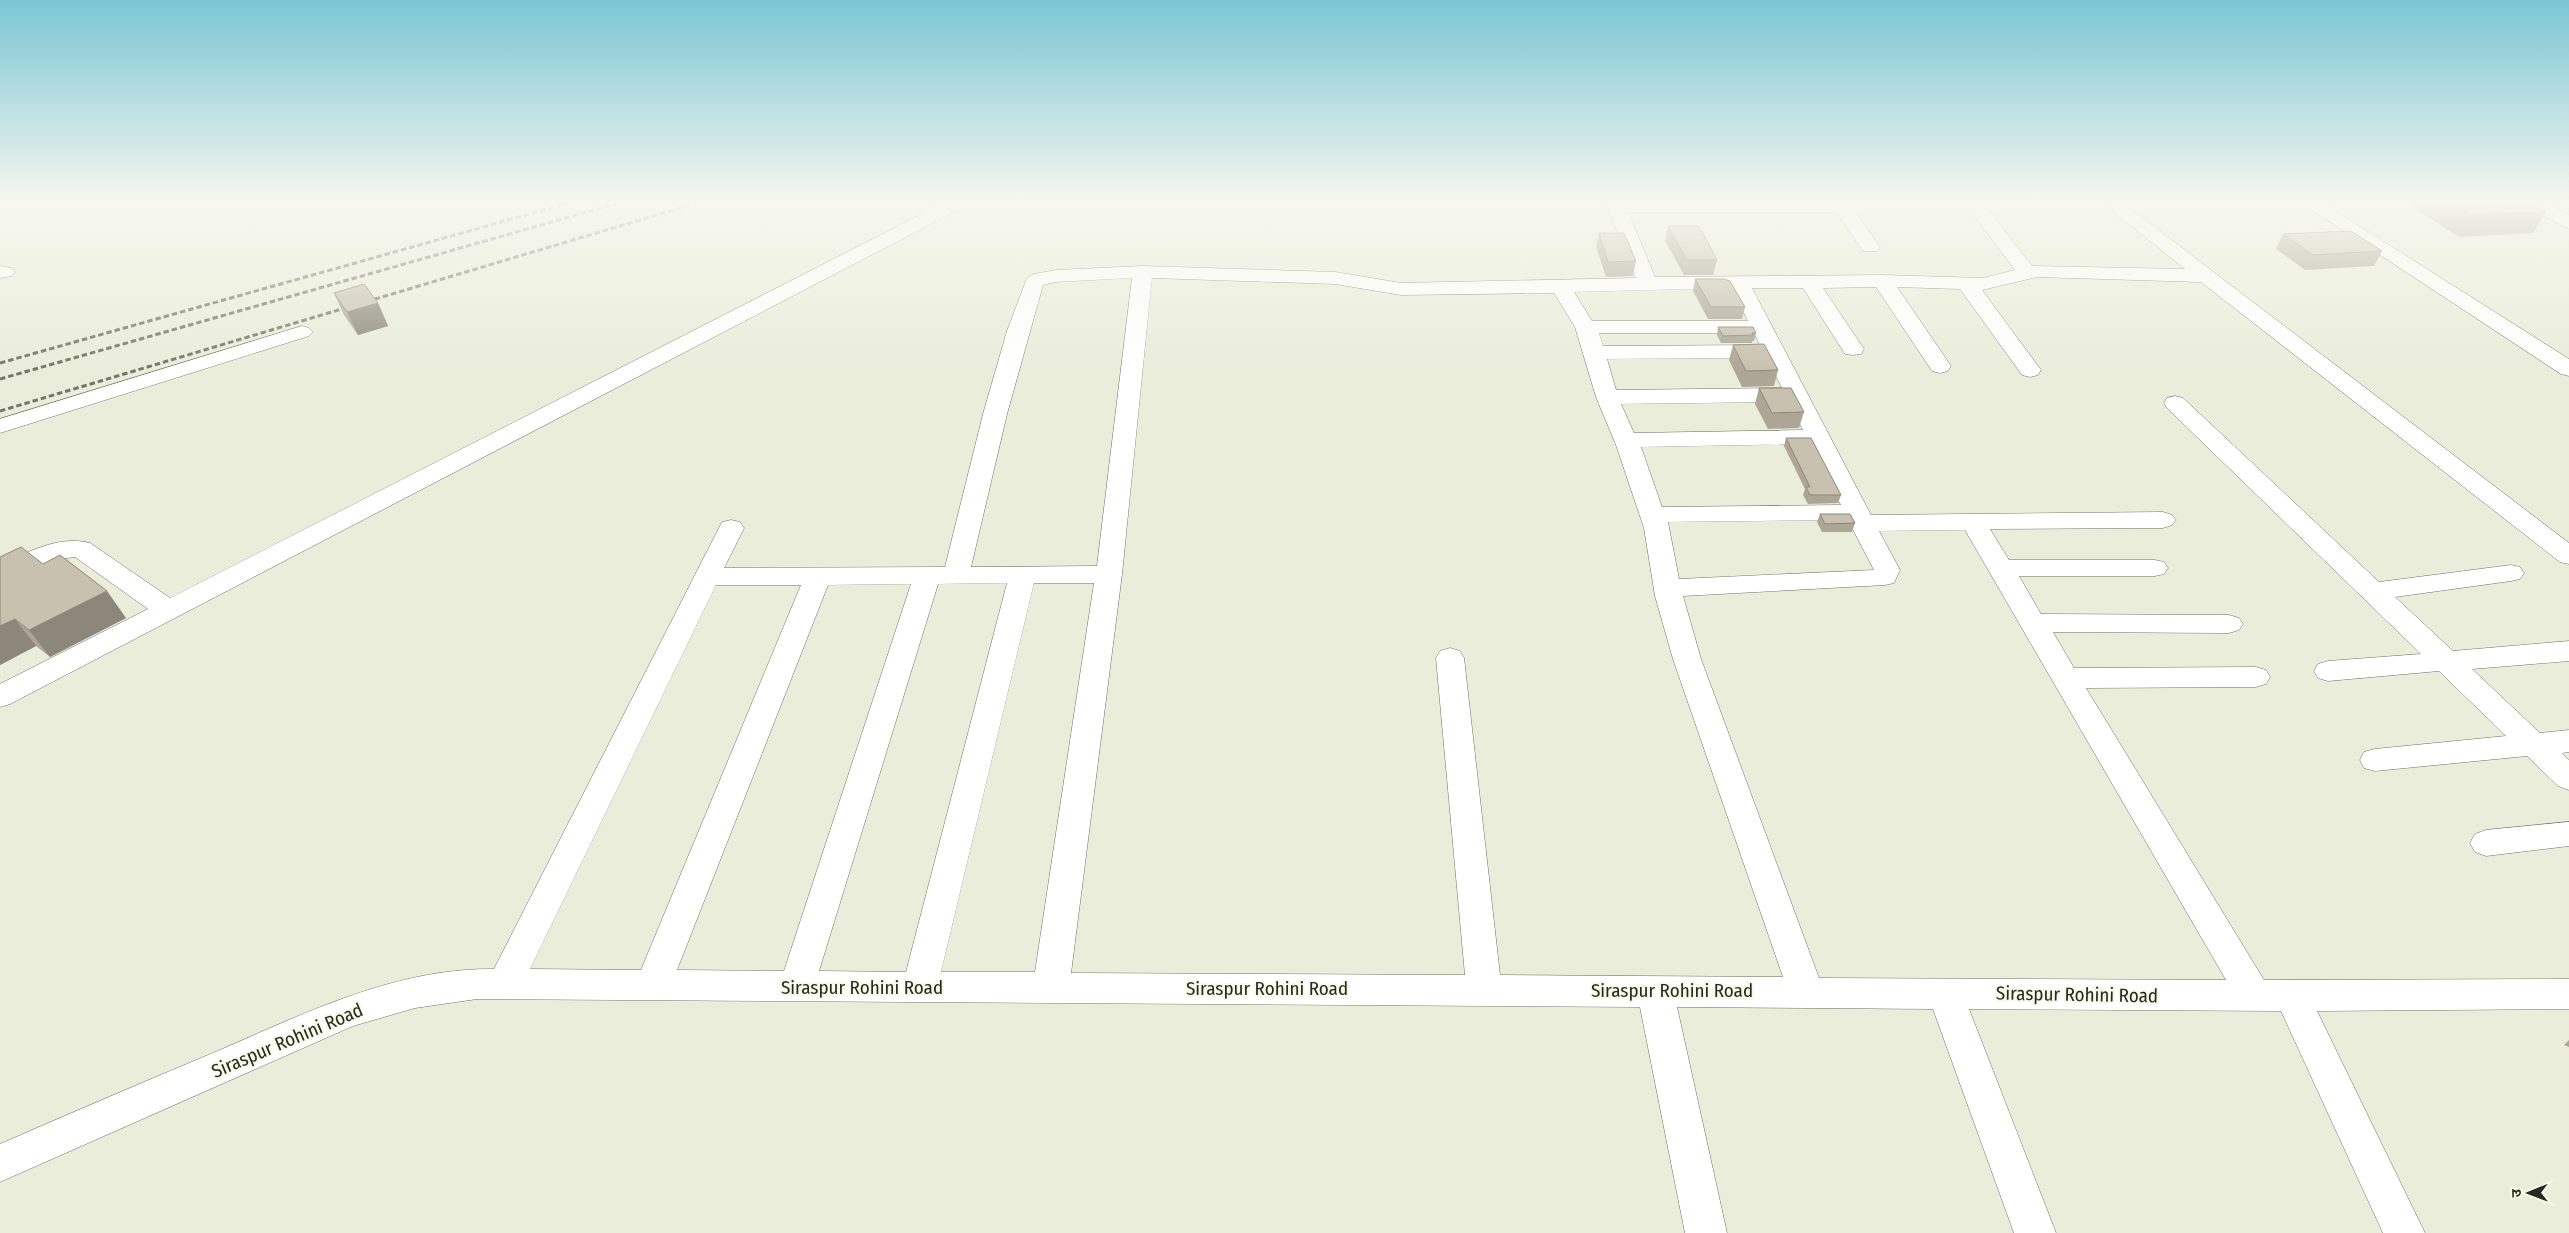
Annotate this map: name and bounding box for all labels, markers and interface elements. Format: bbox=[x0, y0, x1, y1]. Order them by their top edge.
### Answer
street label: Siraspur Rohini Road bbox=[781, 976, 943, 999]
street label: Siraspur Rohini Road bbox=[1186, 977, 1348, 1000]
street label: Siraspur Rohini Road bbox=[1591, 979, 1753, 1002]
street label: Siraspur Rohini Road bbox=[1996, 982, 2158, 1007]
street label: Siraspur Rohini Road bbox=[208, 998, 366, 1083]
north arrow bbox=[2504, 1168, 2554, 1218]
text: उ bbox=[2508, 1188, 2525, 1197]

